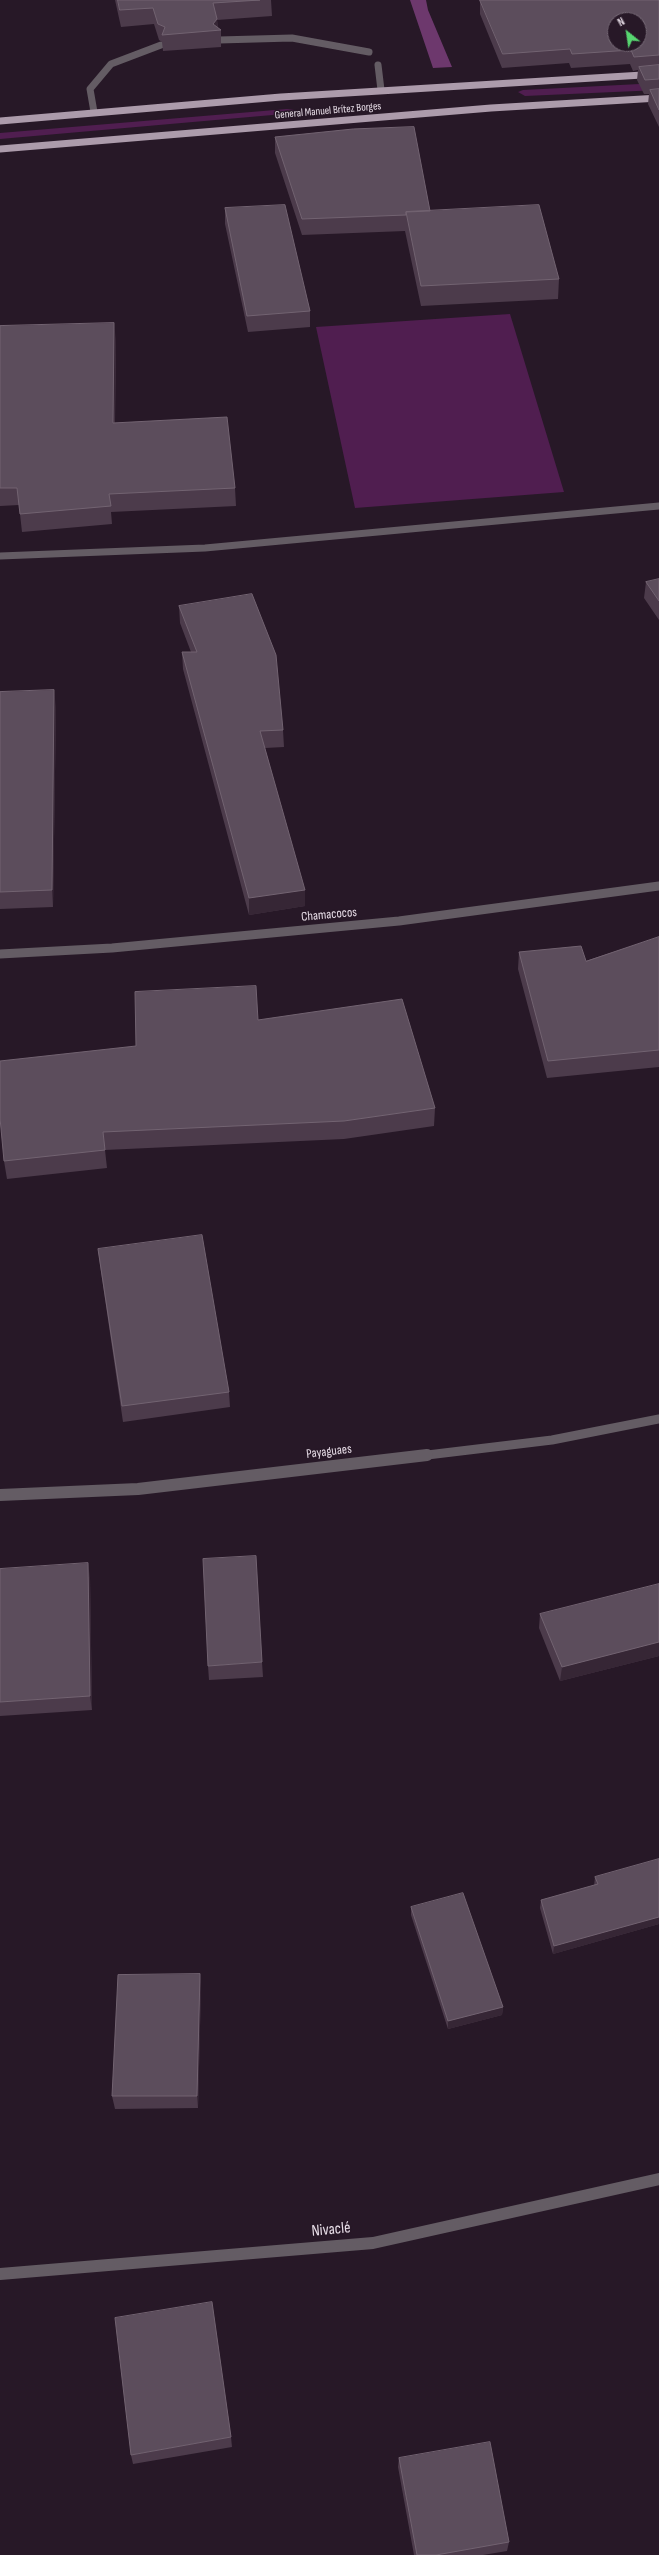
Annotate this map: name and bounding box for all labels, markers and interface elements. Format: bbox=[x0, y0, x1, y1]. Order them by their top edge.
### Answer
north arrow bbox=[607, 12, 647, 52]
text: N bbox=[615, 15, 627, 29]
street label: General Manuel Brítez Borges bbox=[274, 100, 382, 122]
street label: Chamacocos bbox=[300, 905, 358, 925]
street label: Payaguaes bbox=[305, 1441, 353, 1463]
street label: Nivaclé bbox=[311, 2219, 351, 2241]

